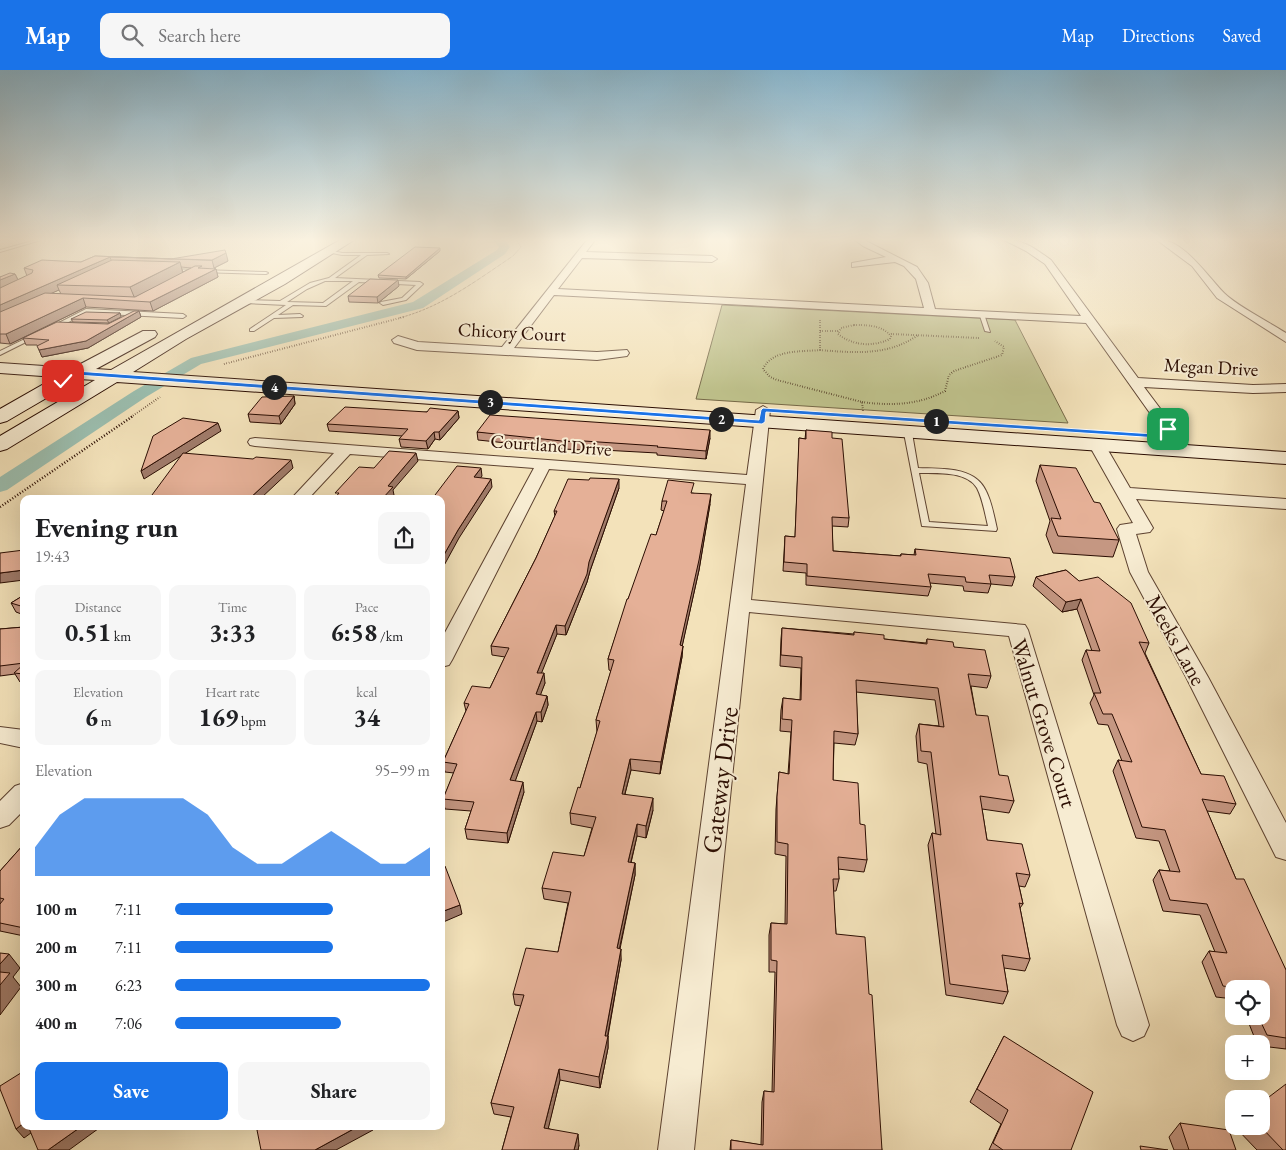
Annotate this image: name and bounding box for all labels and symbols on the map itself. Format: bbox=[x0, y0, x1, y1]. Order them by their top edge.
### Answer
street label: Chicory Court bbox=[457, 317, 567, 347]
street label: Megan Drive bbox=[1163, 352, 1259, 382]
pin bbox=[42, 360, 84, 402]
pin: 4 bbox=[262, 374, 286, 400]
pin: 3 bbox=[478, 390, 502, 414]
pin: 2 bbox=[708, 406, 734, 432]
pin: 1 bbox=[924, 408, 948, 434]
pin bbox=[1147, 408, 1189, 450]
street label: Courtland Drive bbox=[490, 428, 612, 462]
street label: Meeks Lane bbox=[1139, 589, 1213, 691]
street label: Walnut Grove Court bbox=[1005, 635, 1083, 811]
street label: Gateway Drive bbox=[694, 705, 746, 855]

